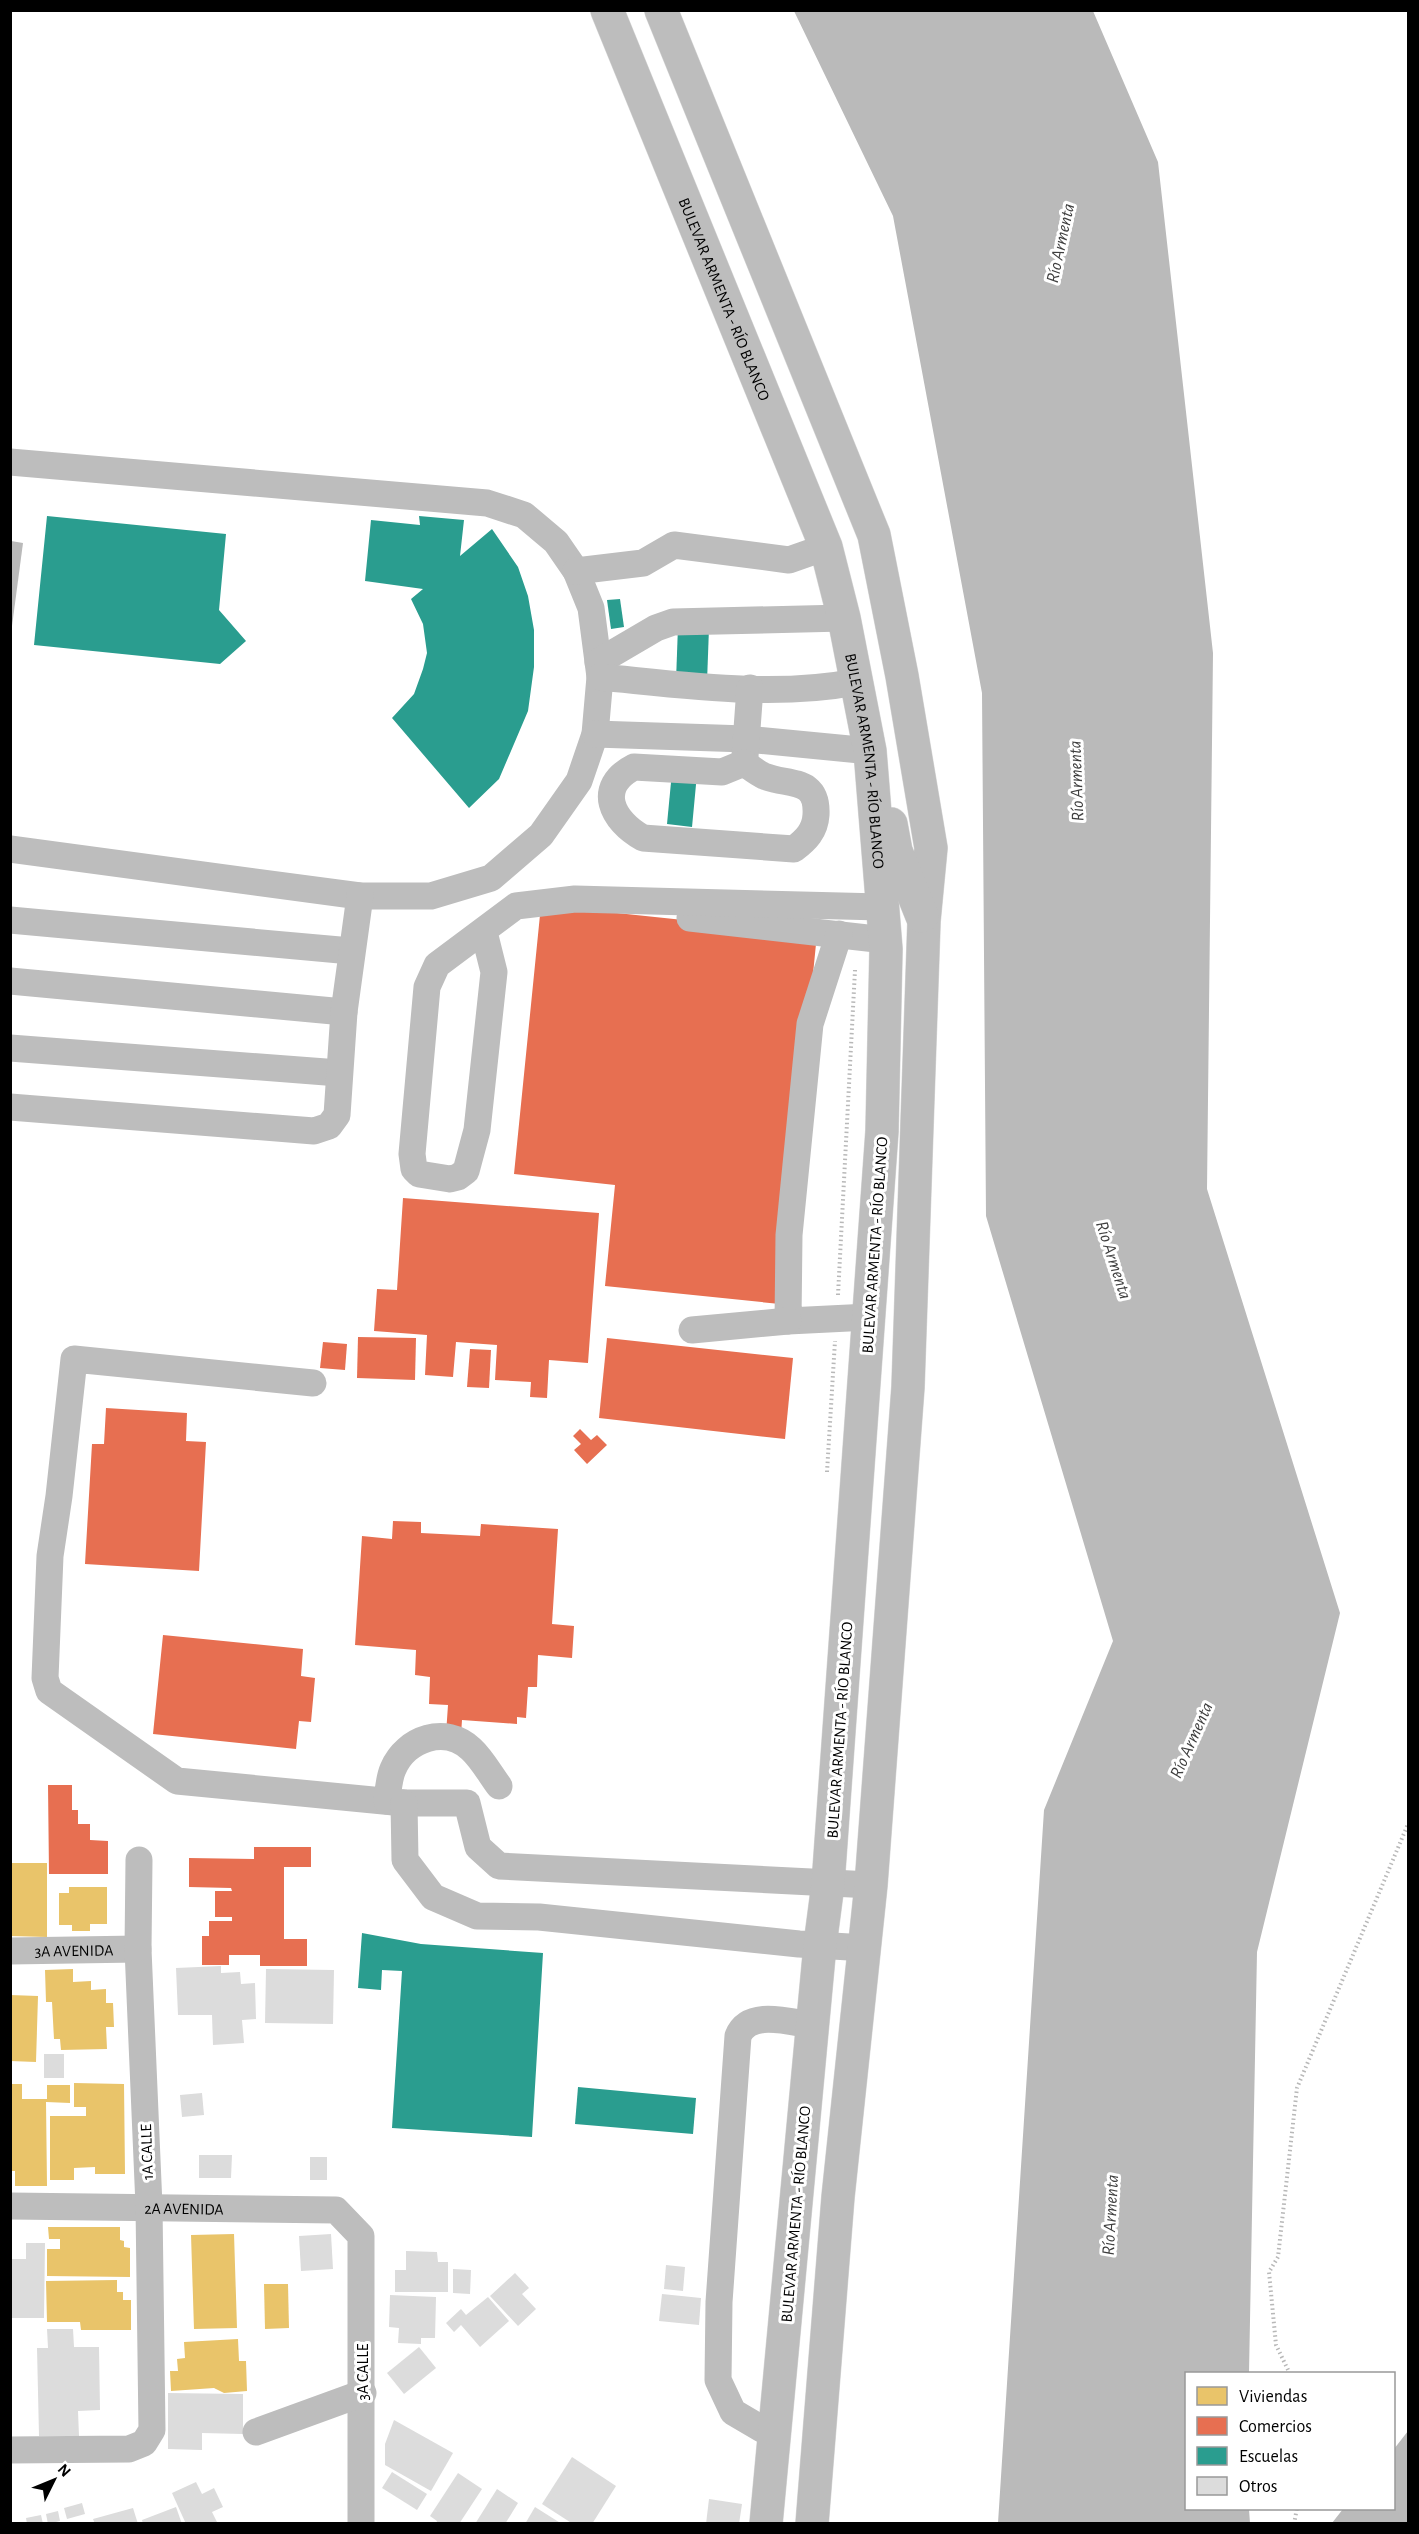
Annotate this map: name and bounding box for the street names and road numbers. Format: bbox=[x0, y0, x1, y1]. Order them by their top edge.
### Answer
street label: BULEVAR ARMENTA - RÍO BLANCO bbox=[675, 196, 772, 403]
street label: BULEVAR ARMENTA - RÍO BLANCO bbox=[842, 652, 886, 869]
street label: BULEVAR ARMENTA - RÍO BLANCO bbox=[857, 1136, 891, 1354]
street label: BULEVAR ARMENTA - RÍO BLANCO bbox=[822, 1621, 856, 1839]
street label: 3A AVENIDA bbox=[35, 1942, 114, 1960]
street label: BULEVAR ARMENTA - RÍO BLANCO bbox=[777, 2105, 813, 2323]
street label: 1A CALLE bbox=[138, 2123, 156, 2180]
street label: 2A AVENIDA bbox=[144, 2201, 224, 2218]
street label: 3A CALLE bbox=[355, 2343, 371, 2401]

